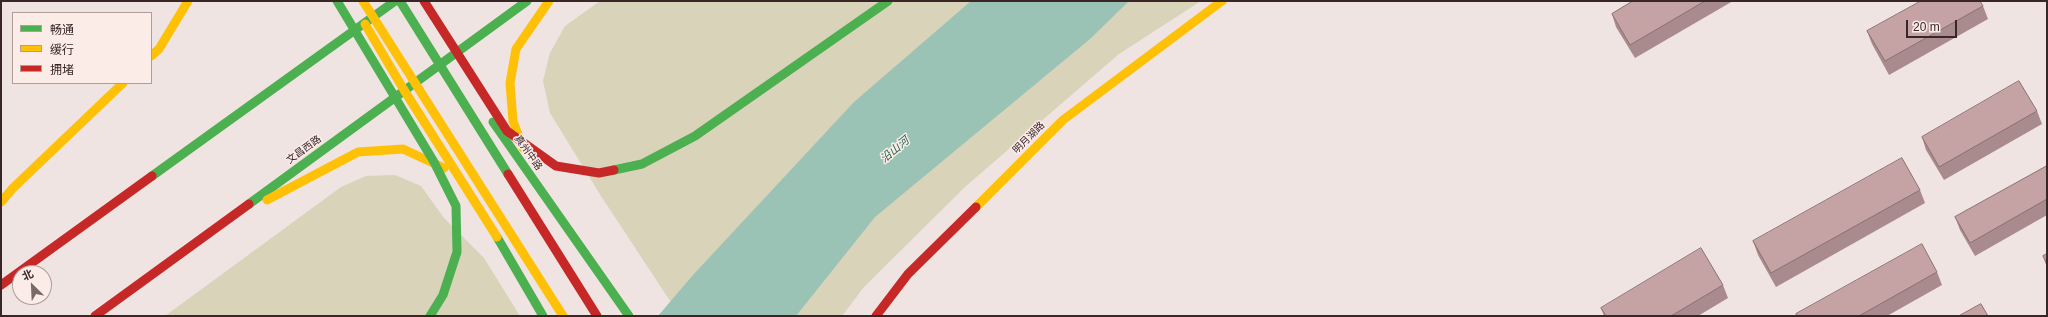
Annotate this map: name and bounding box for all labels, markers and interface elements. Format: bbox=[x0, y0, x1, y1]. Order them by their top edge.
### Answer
legend bbox=[12, 12, 152, 84]
scale bar bbox=[1908, 12, 1959, 38]
text: 20 m bbox=[1913, 20, 1940, 34]
text: 畅通 bbox=[50, 23, 74, 37]
text: 缓行 bbox=[50, 43, 74, 57]
text: 拥堵 bbox=[50, 63, 74, 77]
street label: 明月湖路 bbox=[1011, 120, 1047, 156]
street label: 文昌西路 bbox=[284, 133, 324, 167]
street label: 真州中路 bbox=[512, 133, 544, 173]
water label: 沿山河 bbox=[878, 134, 912, 166]
north arrow bbox=[12, 265, 52, 305]
text: 北 bbox=[20, 267, 35, 283]

